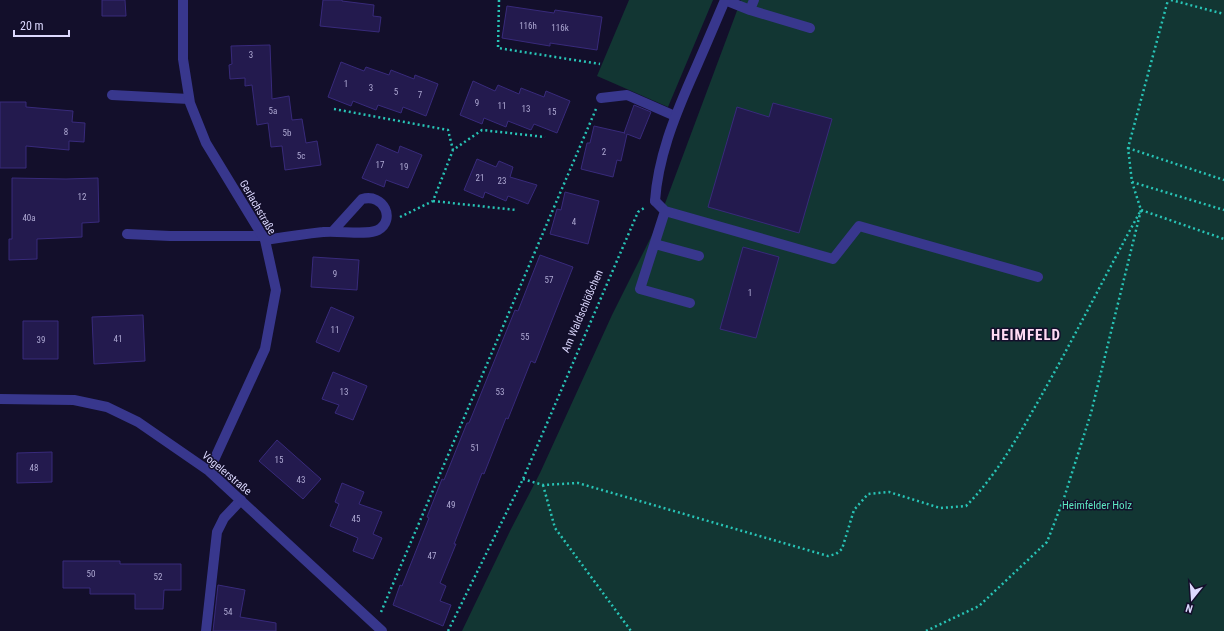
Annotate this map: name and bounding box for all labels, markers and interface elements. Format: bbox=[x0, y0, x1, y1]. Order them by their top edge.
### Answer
scale bar bbox=[14, 12, 69, 38]
text: 20 m bbox=[20, 19, 44, 33]
house number: 116h bbox=[519, 21, 537, 31]
house number: 116k bbox=[551, 23, 569, 33]
house number: 3 bbox=[249, 50, 253, 60]
house number: 1 bbox=[344, 79, 348, 89]
house number: 3 bbox=[369, 83, 373, 93]
house number: 5 bbox=[394, 87, 399, 97]
house number: 7 bbox=[418, 90, 423, 100]
house number: 9 bbox=[475, 98, 479, 108]
house number: 11 bbox=[498, 101, 506, 111]
house number: 13 bbox=[522, 104, 530, 114]
house number: 5a bbox=[269, 106, 277, 116]
house number: 15 bbox=[548, 107, 557, 117]
house number: 8 bbox=[64, 127, 68, 137]
house number: 5b bbox=[283, 128, 292, 138]
house number: 2 bbox=[602, 147, 607, 157]
house number: 5c bbox=[297, 151, 305, 161]
house number: 17 bbox=[376, 160, 385, 170]
house number: 19 bbox=[400, 162, 408, 172]
house number: 21 bbox=[476, 173, 484, 183]
house number: 23 bbox=[498, 176, 506, 186]
street label: Gerlachstraße bbox=[237, 178, 278, 237]
house number: 12 bbox=[78, 192, 87, 202]
house number: 40a bbox=[22, 213, 36, 223]
house number: 4 bbox=[572, 217, 577, 227]
street label: Am Waldschlößchen bbox=[559, 268, 606, 355]
house number: 9 bbox=[333, 269, 337, 279]
house number: 57 bbox=[545, 275, 554, 285]
house number: 1 bbox=[748, 288, 752, 298]
house number: 11 bbox=[331, 325, 339, 335]
district label: HEIMFELD bbox=[991, 326, 1061, 344]
house number: 55 bbox=[521, 332, 530, 342]
house number: 41 bbox=[114, 334, 122, 344]
house number: 39 bbox=[37, 335, 45, 345]
house number: 13 bbox=[340, 387, 348, 397]
house number: 53 bbox=[496, 387, 504, 397]
house number: 51 bbox=[471, 443, 479, 453]
street label: Vogelerstraße bbox=[199, 449, 254, 498]
house number: 15 bbox=[275, 455, 284, 465]
house number: 48 bbox=[30, 463, 38, 473]
house number: 43 bbox=[297, 475, 305, 485]
park label: Heimfelder Holz bbox=[1062, 499, 1132, 512]
house number: 49 bbox=[447, 500, 455, 510]
house number: 45 bbox=[352, 514, 361, 524]
house number: 47 bbox=[428, 551, 437, 561]
house number: 50 bbox=[87, 569, 95, 579]
house number: 52 bbox=[154, 572, 163, 582]
north arrow bbox=[1172, 579, 1212, 619]
text: N bbox=[1184, 601, 1194, 615]
house number: 54 bbox=[224, 607, 233, 617]

